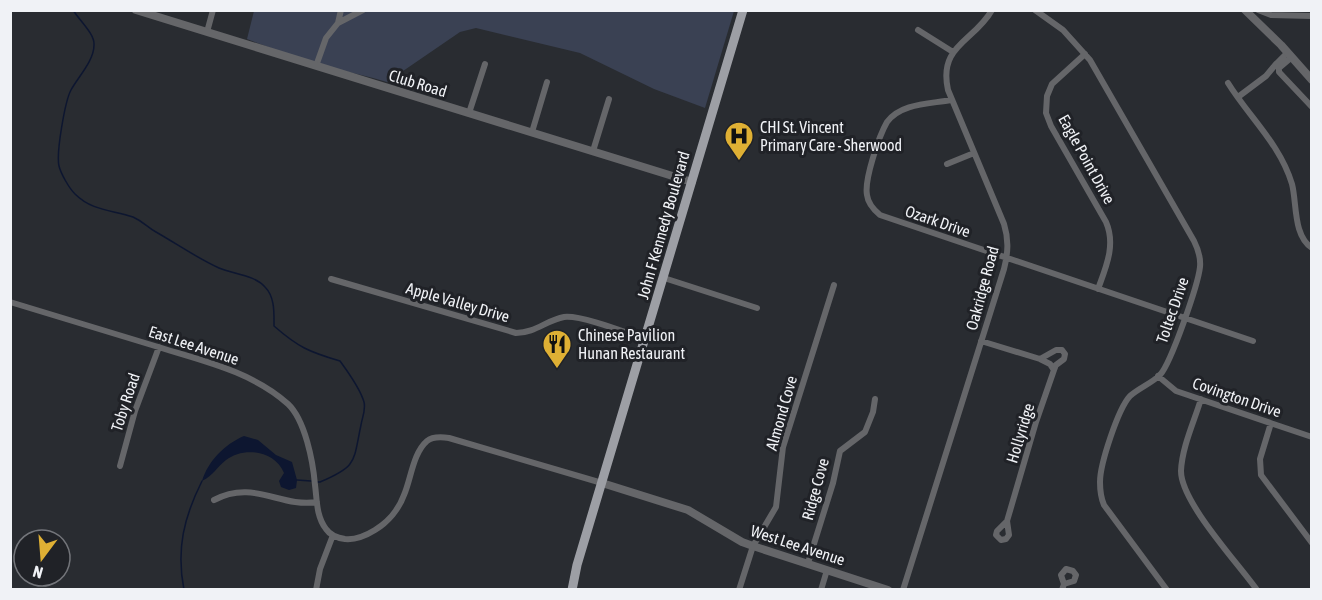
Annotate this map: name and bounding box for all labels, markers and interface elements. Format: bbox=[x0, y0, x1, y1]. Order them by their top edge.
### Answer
street label: Club Road bbox=[387, 66, 449, 100]
street label: Eagle Point Drive bbox=[1054, 111, 1119, 207]
place label: CHI St. Vincent Primary Care - Sherwood bbox=[760, 118, 902, 155]
hospital icon: CHI St. Vincent Primary Care - Sherwood bbox=[723, 120, 755, 162]
street label: John F Kennedy Boulevard bbox=[633, 149, 694, 301]
street label: Ozark Drive bbox=[903, 201, 973, 241]
street label: Oakridge Road bbox=[962, 244, 1003, 332]
street label: Toltec Drive bbox=[1152, 275, 1192, 345]
street label: Apple Valley Drive bbox=[404, 279, 512, 326]
street label: East Lee Avenue bbox=[147, 322, 241, 368]
place label: Chinese Pavilion Hunan Restaurant bbox=[578, 326, 685, 362]
restaurant icon: Chinese Pavilion Hunan Restaurant bbox=[541, 328, 573, 370]
street label: Toby Road bbox=[107, 371, 144, 434]
street label: Covington Drive bbox=[1190, 373, 1284, 422]
street label: Almond Cove bbox=[762, 374, 800, 452]
street label: Hollyridge bbox=[1002, 401, 1039, 465]
street label: Ridge Cove bbox=[798, 456, 833, 522]
street label: West Lee Avenue bbox=[749, 521, 847, 569]
north arrow bbox=[12, 528, 72, 588]
text: N bbox=[31, 562, 45, 582]

